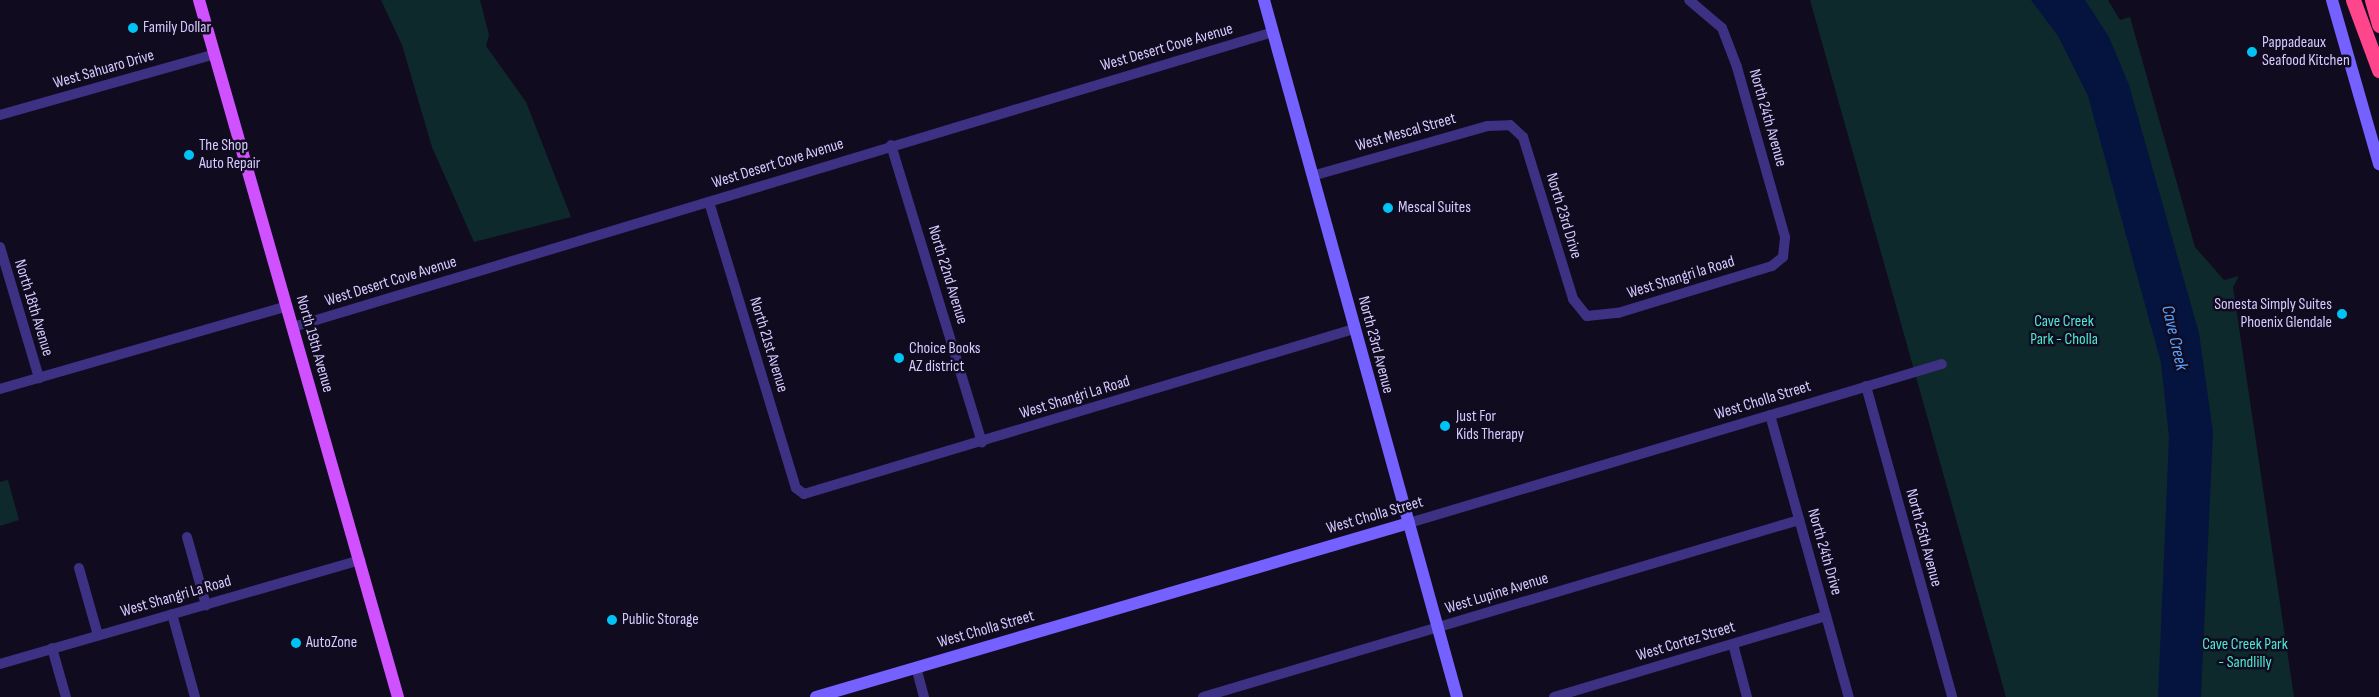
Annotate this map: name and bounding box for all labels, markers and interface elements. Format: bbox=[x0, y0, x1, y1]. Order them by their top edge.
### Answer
place label: Family Dollar bbox=[143, 18, 211, 38]
street label: West Desert Cove Avenue bbox=[1099, 20, 1235, 76]
marker: Family Dollar bbox=[127, 22, 139, 34]
place label: Pappadeaux Seafood Kitchen bbox=[2262, 33, 2350, 71]
street label: West Sahuaro Drive bbox=[51, 46, 157, 94]
marker: Pappadeaux Seafood Kitchen bbox=[2246, 46, 2258, 58]
street label: North 24th Avenue bbox=[1744, 67, 1790, 169]
street label: West Mescal Street bbox=[1354, 110, 1458, 156]
street label: West Desert Cove Avenue bbox=[710, 135, 846, 193]
place label: The Shop Auto Repair bbox=[199, 136, 260, 174]
marker: The Shop Auto Repair bbox=[183, 149, 195, 161]
street label: North 23rd Drive bbox=[1541, 171, 1585, 261]
place label: Mescal Suites bbox=[1398, 198, 1471, 218]
marker: Mescal Suites bbox=[1382, 202, 1394, 214]
street label: North 22nd Avenue bbox=[923, 223, 971, 327]
street label: West Desert Cove Avenue bbox=[323, 253, 459, 311]
street label: West Shangri la Road bbox=[1625, 253, 1737, 303]
street label: North 18th Avenue bbox=[9, 257, 57, 359]
street label: North 19th Avenue bbox=[291, 293, 337, 395]
street label: North 23rd Avenue bbox=[1353, 294, 1397, 396]
street label: North 21st Avenue bbox=[744, 295, 792, 395]
place label: Sonesta Simply Suites Phoenix Glendale bbox=[2214, 295, 2332, 333]
water label: Cave Creek bbox=[2156, 303, 2192, 373]
marker: Sonesta Simply Suites Phoenix Glendale bbox=[2336, 308, 2348, 320]
park label: Cave Creek Park - Cholla bbox=[2030, 312, 2098, 350]
place label: Choice Books AZ district bbox=[909, 339, 981, 377]
marker: Choice Books AZ district bbox=[893, 352, 905, 364]
street label: West Shangri La Road bbox=[1018, 372, 1132, 424]
street label: West Cholla Street bbox=[1713, 377, 1813, 425]
place label: Just For Kids Therapy bbox=[1456, 407, 1524, 445]
marker: Just For Kids Therapy bbox=[1438, 419, 1452, 433]
street label: North 25th Avenue bbox=[1901, 487, 1945, 589]
street label: West Cholla Street bbox=[1325, 493, 1425, 539]
street label: North 24th Drive bbox=[1802, 506, 1846, 598]
street label: West Lupine Avenue bbox=[1443, 569, 1551, 619]
street label: West Shangri La Road bbox=[118, 572, 234, 622]
street label: West Cholla Street bbox=[936, 607, 1036, 653]
place label: Public Storage bbox=[622, 610, 699, 630]
marker: Public Storage bbox=[606, 614, 618, 626]
street label: West Cortez Street bbox=[1634, 618, 1738, 666]
place label: AutoZone bbox=[306, 633, 357, 653]
park label: Cave Creek Park - Sandlilly bbox=[2202, 635, 2288, 673]
marker: AutoZone bbox=[290, 637, 302, 649]

